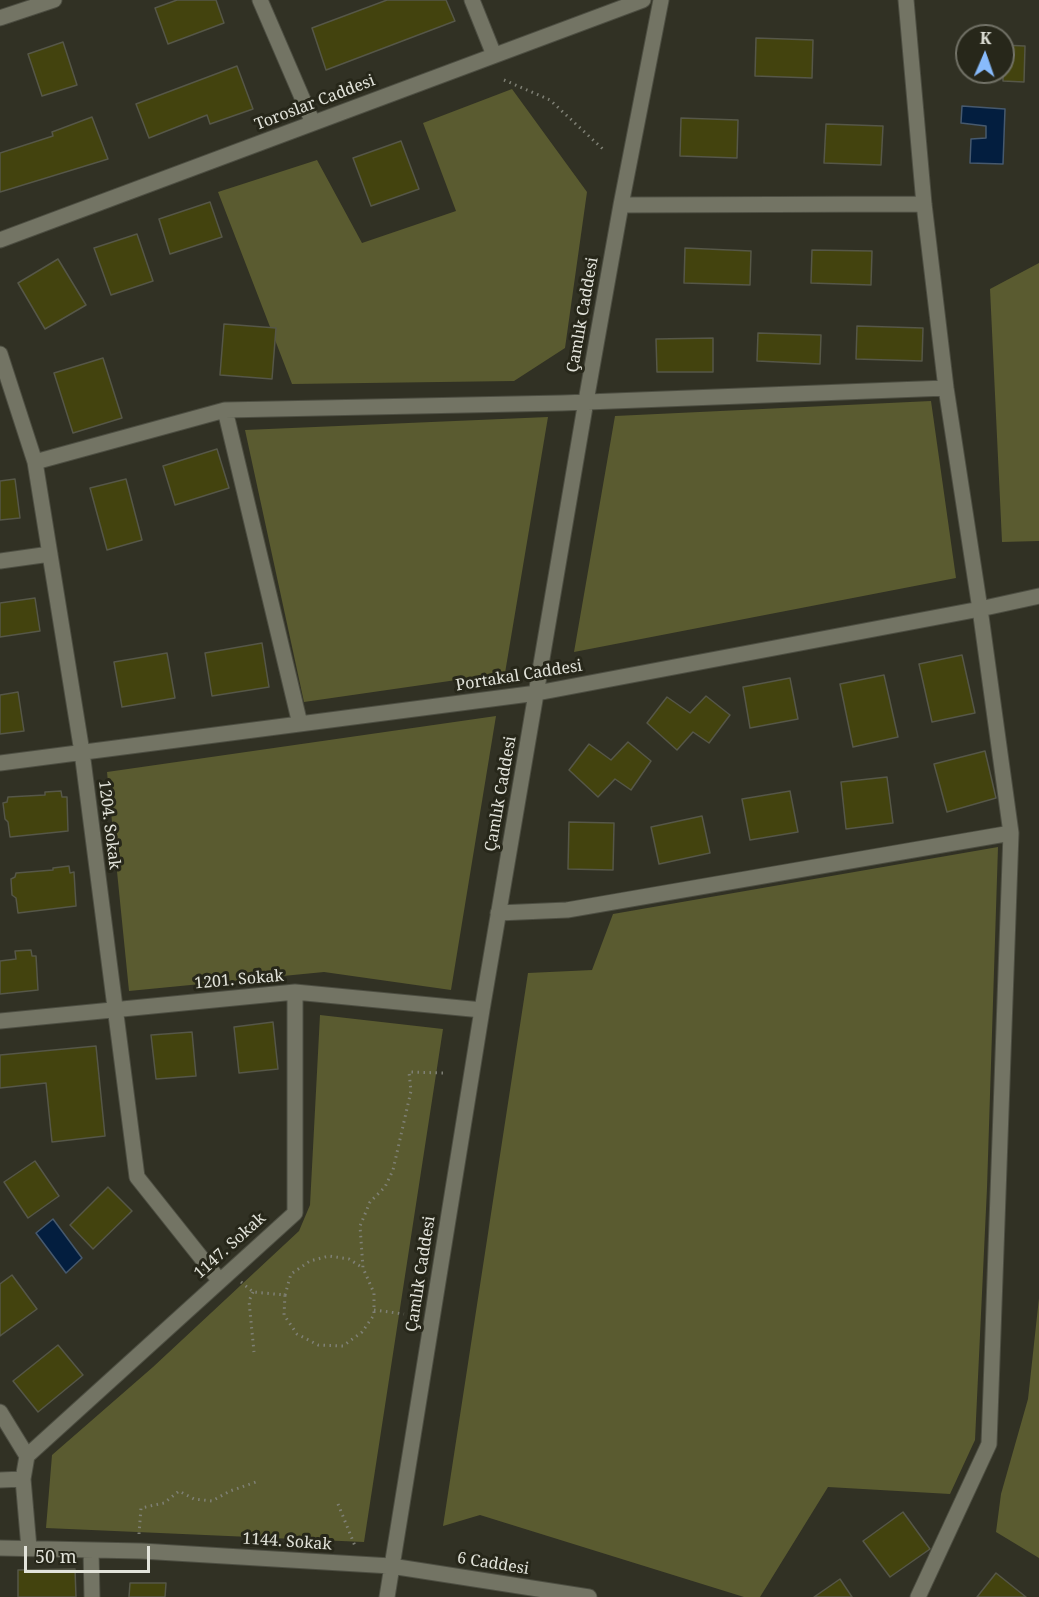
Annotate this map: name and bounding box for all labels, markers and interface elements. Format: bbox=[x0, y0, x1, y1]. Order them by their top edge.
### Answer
north arrow bbox=[955, 24, 1015, 84]
text: K bbox=[979, 27, 992, 49]
street label: Toroslar Caddesi bbox=[252, 71, 378, 135]
street label: Çamlık Caddesi bbox=[563, 256, 603, 374]
street label: Portakal Caddesi bbox=[454, 657, 584, 695]
street label: Çamlık Caddesi bbox=[481, 735, 521, 853]
street label: 1204. Sokak bbox=[94, 779, 124, 871]
street label: 1201. Sokak bbox=[194, 967, 284, 993]
street label: 1147. Sokak bbox=[190, 1209, 270, 1283]
street label: Çamlık Caddesi bbox=[402, 1215, 440, 1333]
street label: 1144. Sokak bbox=[242, 1529, 332, 1555]
scale bar bbox=[27, 1534, 153, 1572]
text: 50 m bbox=[35, 1544, 77, 1568]
street label: 6 Caddesi bbox=[456, 1549, 530, 1579]

